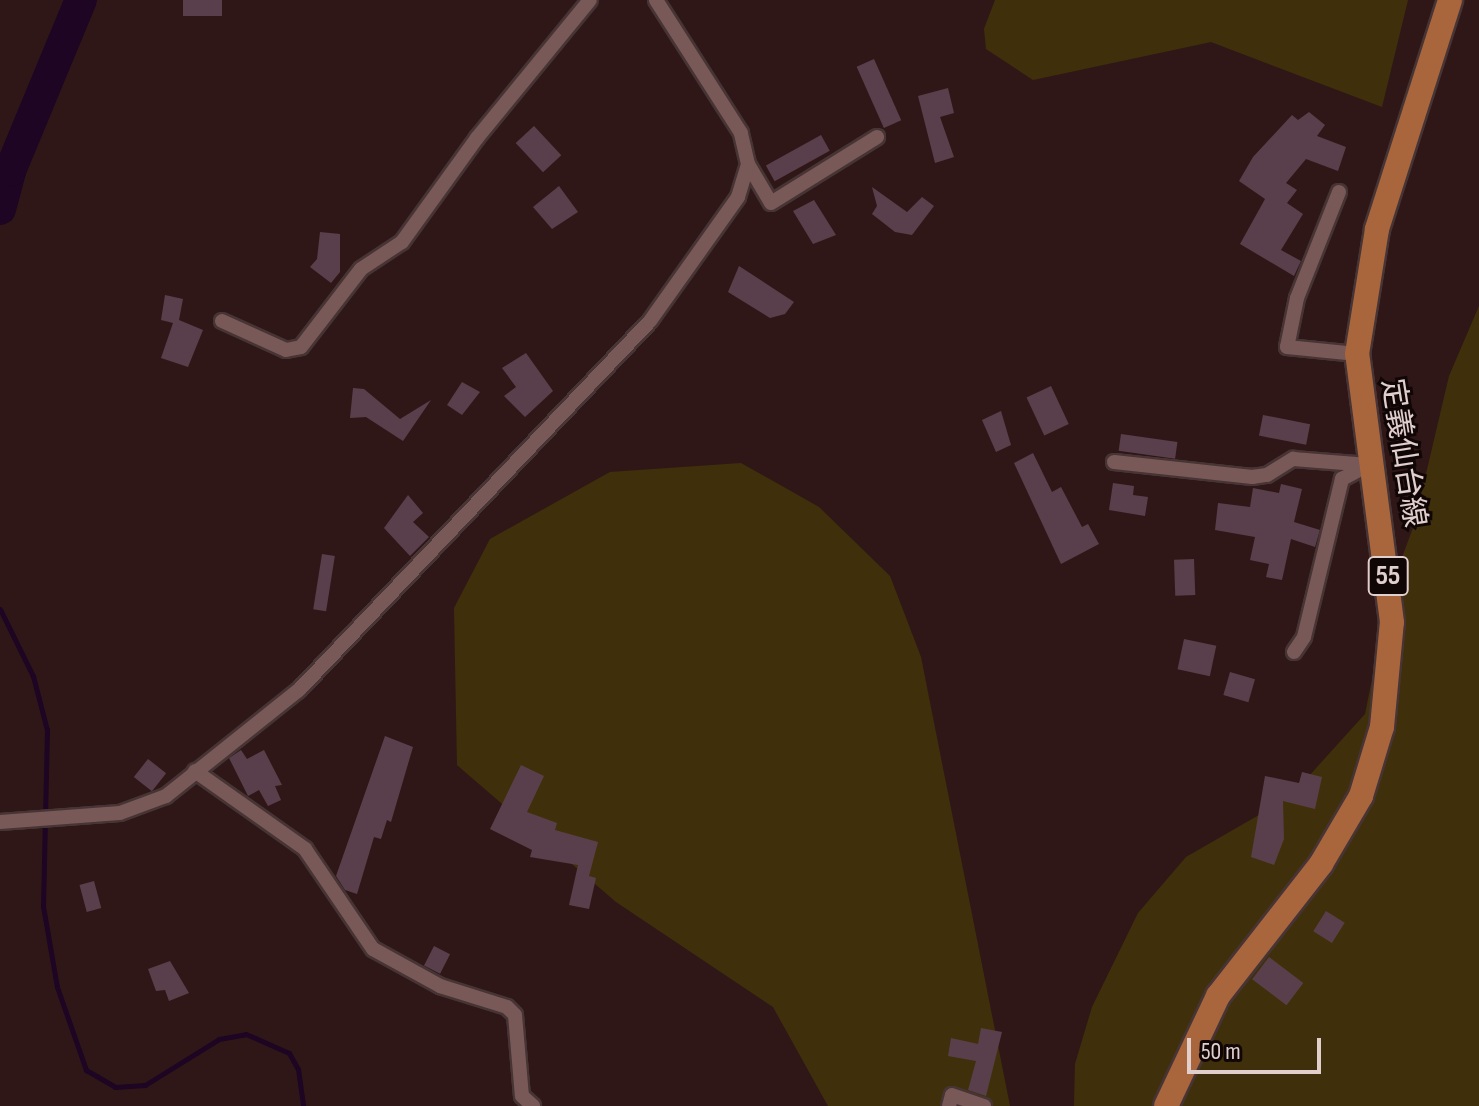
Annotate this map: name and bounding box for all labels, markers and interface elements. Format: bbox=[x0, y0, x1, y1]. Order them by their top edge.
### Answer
street label: 定義仙台線 bbox=[1373, 376, 1433, 530]
road number: 55 bbox=[1366, 552, 1410, 600]
scale bar bbox=[1191, 1022, 1325, 1072]
text: 50 m bbox=[1201, 1037, 1241, 1066]

